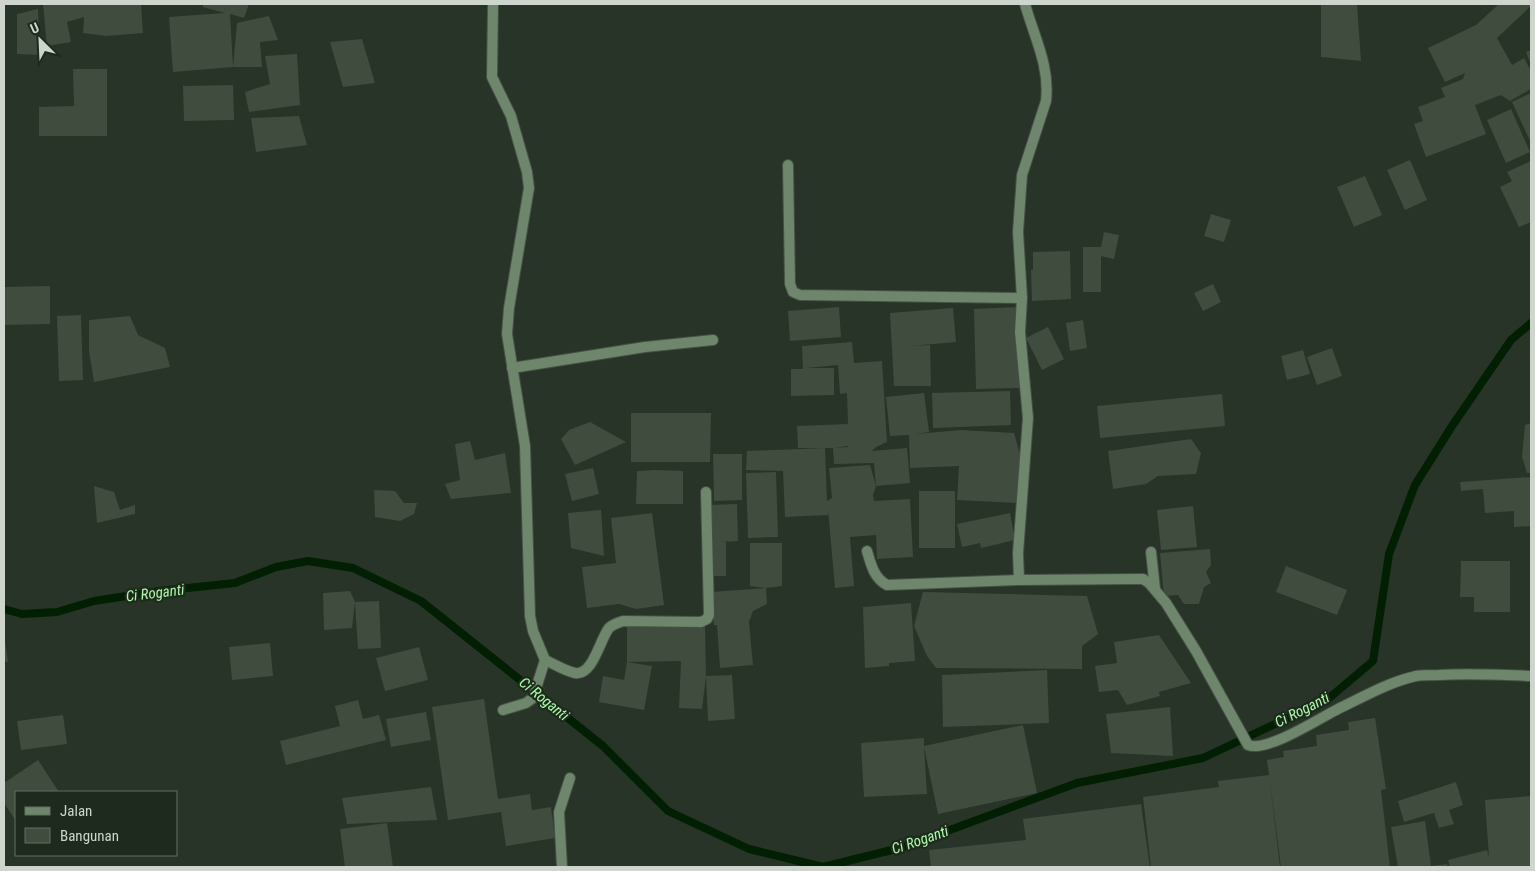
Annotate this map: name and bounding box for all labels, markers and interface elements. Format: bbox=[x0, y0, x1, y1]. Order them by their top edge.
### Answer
north arrow bbox=[15, 15, 65, 65]
text: U bbox=[28, 19, 42, 37]
water label: Ci Roganti bbox=[125, 580, 186, 606]
water label: Ci Roganti bbox=[515, 673, 573, 725]
water label: Ci Roganti bbox=[1272, 688, 1333, 731]
legend bbox=[15, 791, 178, 856]
text: Jalan bbox=[60, 802, 92, 820]
water label: Ci Roganti bbox=[889, 822, 951, 858]
text: Bangunan bbox=[60, 827, 119, 845]

